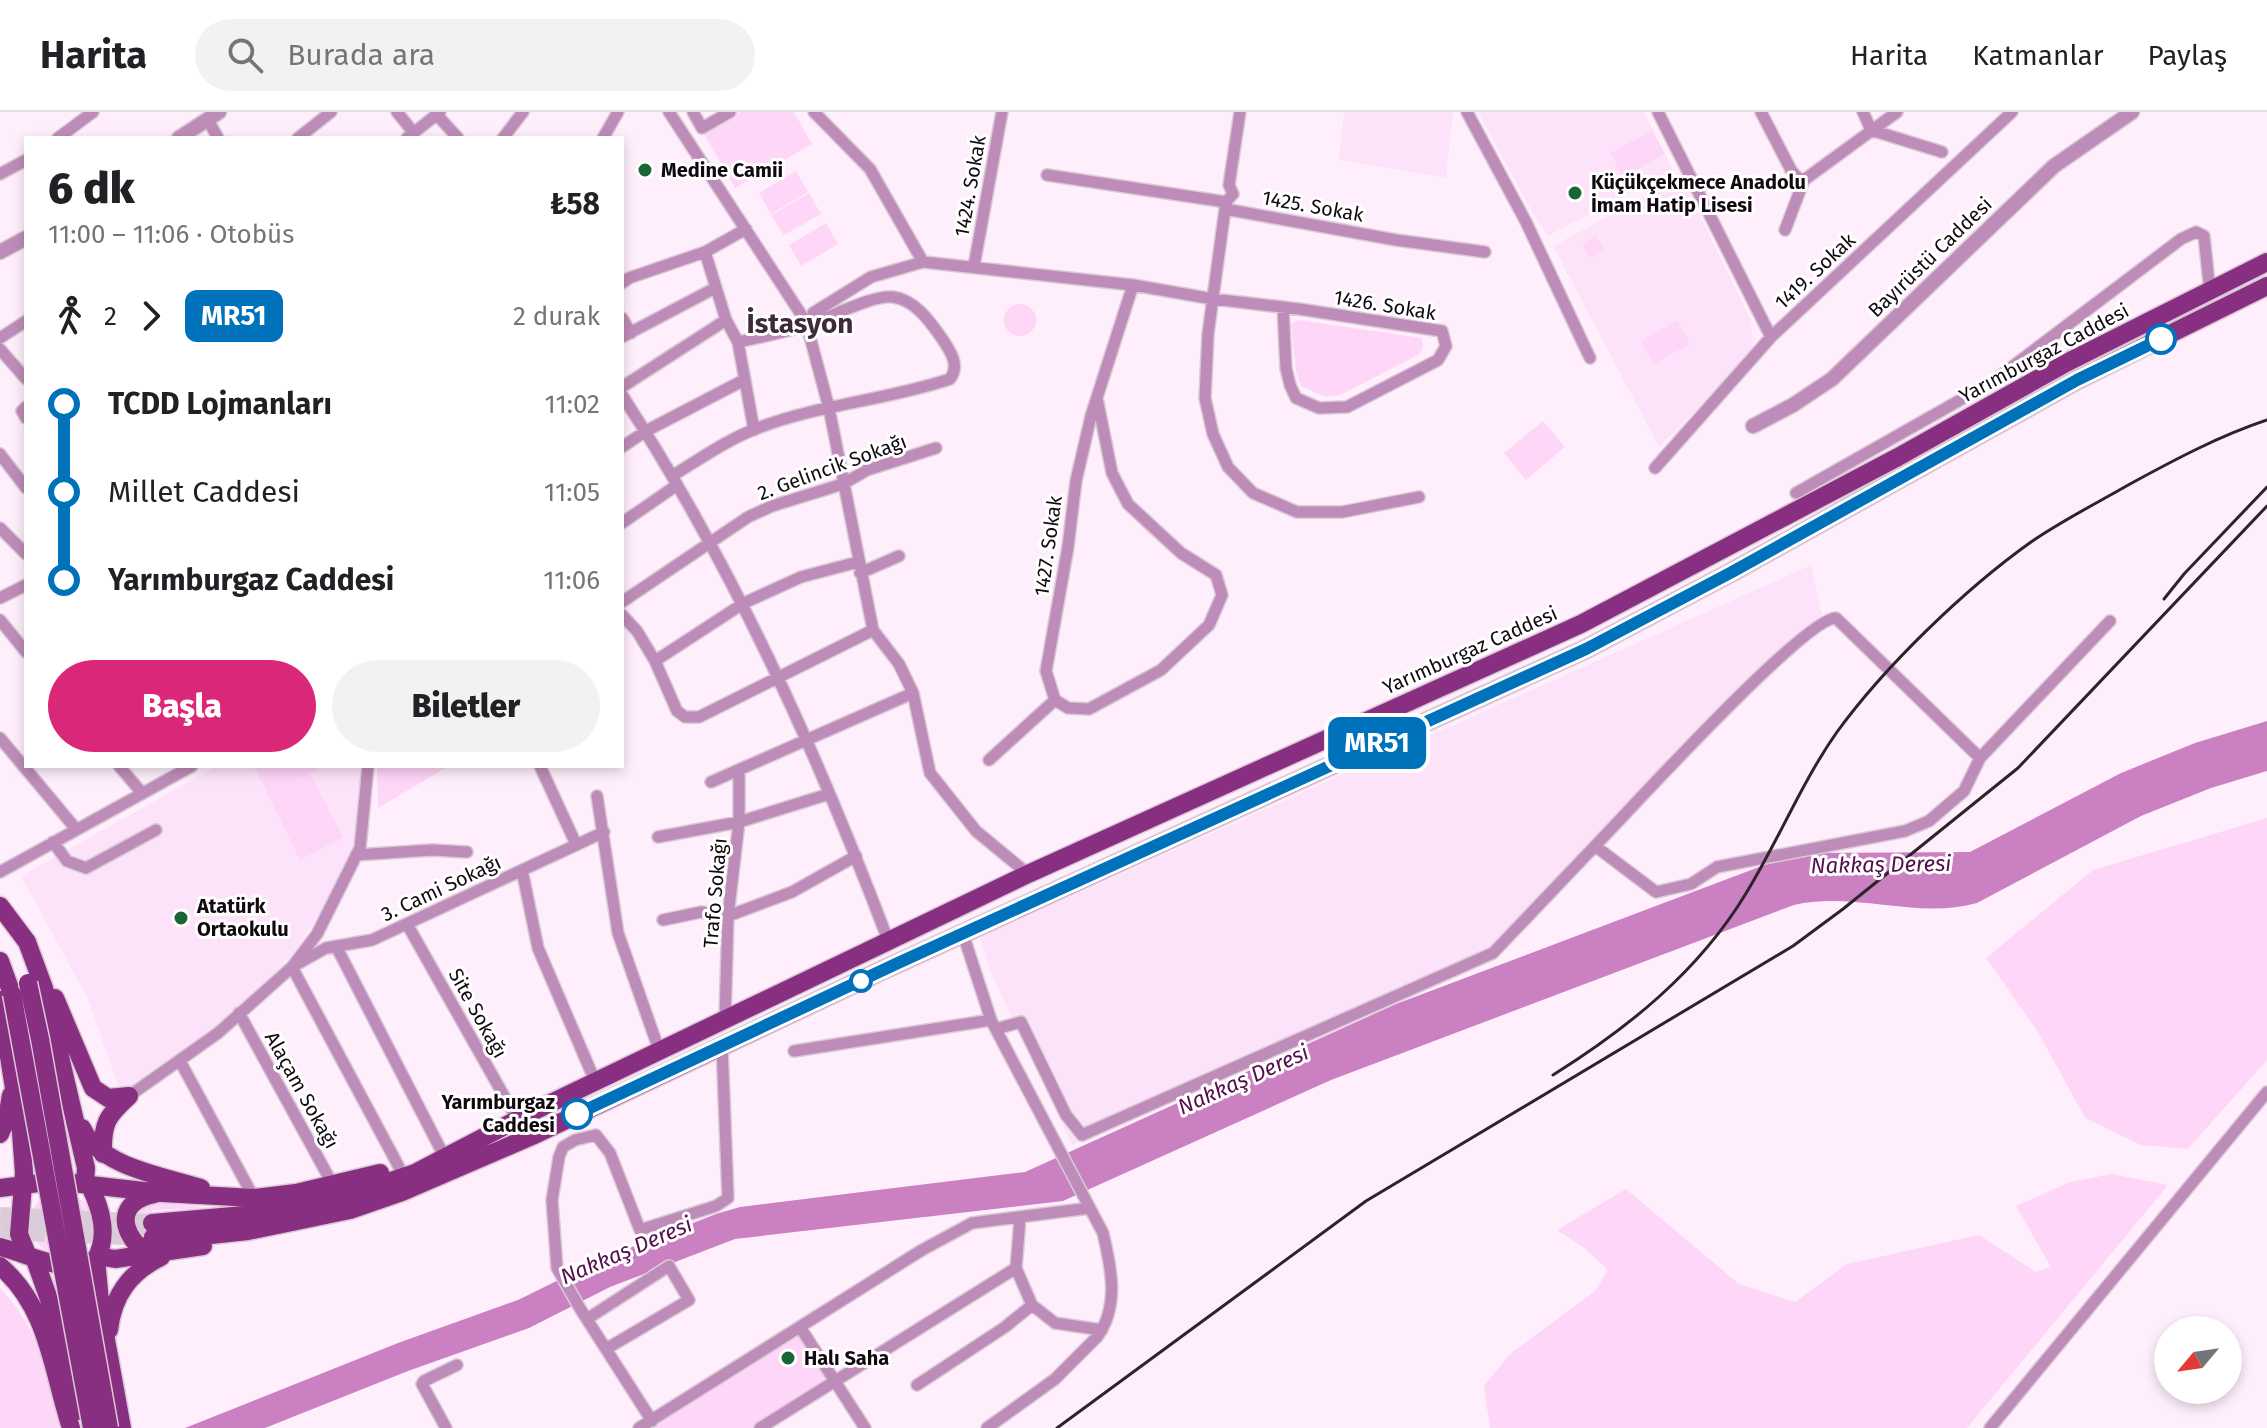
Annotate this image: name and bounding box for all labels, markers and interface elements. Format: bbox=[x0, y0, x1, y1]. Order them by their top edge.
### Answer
search box bbox=[195, 19, 755, 91]
text: Harita bbox=[40, 32, 147, 78]
icon: search bbox=[223, 33, 267, 77]
text: Burada ara bbox=[287, 37, 435, 73]
text: Harita bbox=[1850, 39, 1928, 72]
text: Katmanlar bbox=[1972, 39, 2104, 72]
text: Paylaş bbox=[2148, 39, 2227, 72]
street label: 1424. Sokak bbox=[949, 133, 991, 239]
place label: Medine Camii bbox=[661, 158, 783, 182]
marker: Medine Camii bbox=[636, 161, 654, 179]
text: 6 dk bbox=[48, 162, 134, 215]
place label: Küçükçekmece Anadolu İmam Hatip Lisesi bbox=[1591, 170, 1806, 217]
marker: Küçükçekmece Anadolu İmam Hatip Lisesi bbox=[1566, 184, 1584, 202]
street label: 1425. Sokak bbox=[1260, 185, 1366, 227]
text: ₺58 bbox=[550, 186, 600, 222]
street label: Bayırüstü Caddesi bbox=[1863, 192, 1997, 322]
text: 11:00 – 11:06 · Otobüs bbox=[48, 219, 294, 250]
street label: 1419. Sokak bbox=[1770, 227, 1861, 314]
street label: 1426. Sokak bbox=[1332, 285, 1439, 325]
icon: walk bbox=[48, 294, 92, 338]
icon: forward bbox=[129, 294, 173, 338]
street label: Yarımburgaz Caddesi bbox=[1955, 298, 2133, 408]
text: MR51 bbox=[201, 299, 267, 332]
text: 2 bbox=[104, 301, 117, 332]
text: 2 durak bbox=[513, 301, 600, 332]
district label: İstasyon bbox=[746, 307, 854, 340]
unlabelled marker bbox=[2146, 324, 2176, 354]
text: TCDD Lojmanları bbox=[108, 386, 332, 422]
text: 11:02 bbox=[545, 389, 600, 420]
street label: 2. Gelincik Sokağı bbox=[754, 429, 910, 505]
text: Millet Caddesi bbox=[108, 474, 300, 510]
text: 11:05 bbox=[544, 477, 600, 508]
street label: 1427. Sokak bbox=[1029, 493, 1067, 598]
text: Yarımburgaz Caddesi bbox=[108, 562, 394, 598]
text: 11:06 bbox=[543, 565, 600, 596]
street label: Yarımburgaz Caddesi bbox=[1379, 601, 1561, 699]
button: Başla bbox=[48, 660, 316, 752]
button: Biletler bbox=[332, 660, 600, 752]
line badge: MR51 bbox=[1321, 717, 1433, 769]
text: MR51 bbox=[1344, 726, 1410, 759]
street label: Trafo Sokağı bbox=[698, 837, 732, 949]
street label: 3. Cami Sokağı bbox=[377, 850, 505, 926]
water label: Nakkaş Deresi bbox=[1811, 850, 1952, 879]
place label: Atatürk Ortaokulu bbox=[196, 894, 289, 941]
marker: Atatürk Ortaokulu bbox=[172, 909, 190, 927]
street label: Site Sokağı bbox=[444, 964, 512, 1062]
unlabelled marker bbox=[850, 970, 872, 992]
street label: Alaçam Sokağı bbox=[259, 1027, 344, 1153]
water label: Nakkaş Deresi bbox=[1174, 1039, 1313, 1120]
place label: Yarımburgaz Caddesi bbox=[440, 1090, 555, 1137]
marker: Yarımburgaz Caddesi bbox=[562, 1099, 592, 1129]
water label: Nakkaş Deresi bbox=[556, 1211, 696, 1290]
north arrow bbox=[2154, 1316, 2242, 1404]
map controls bbox=[2154, 1316, 2242, 1404]
place label: Halı Saha bbox=[804, 1346, 889, 1370]
marker: Halı Saha bbox=[779, 1349, 797, 1367]

